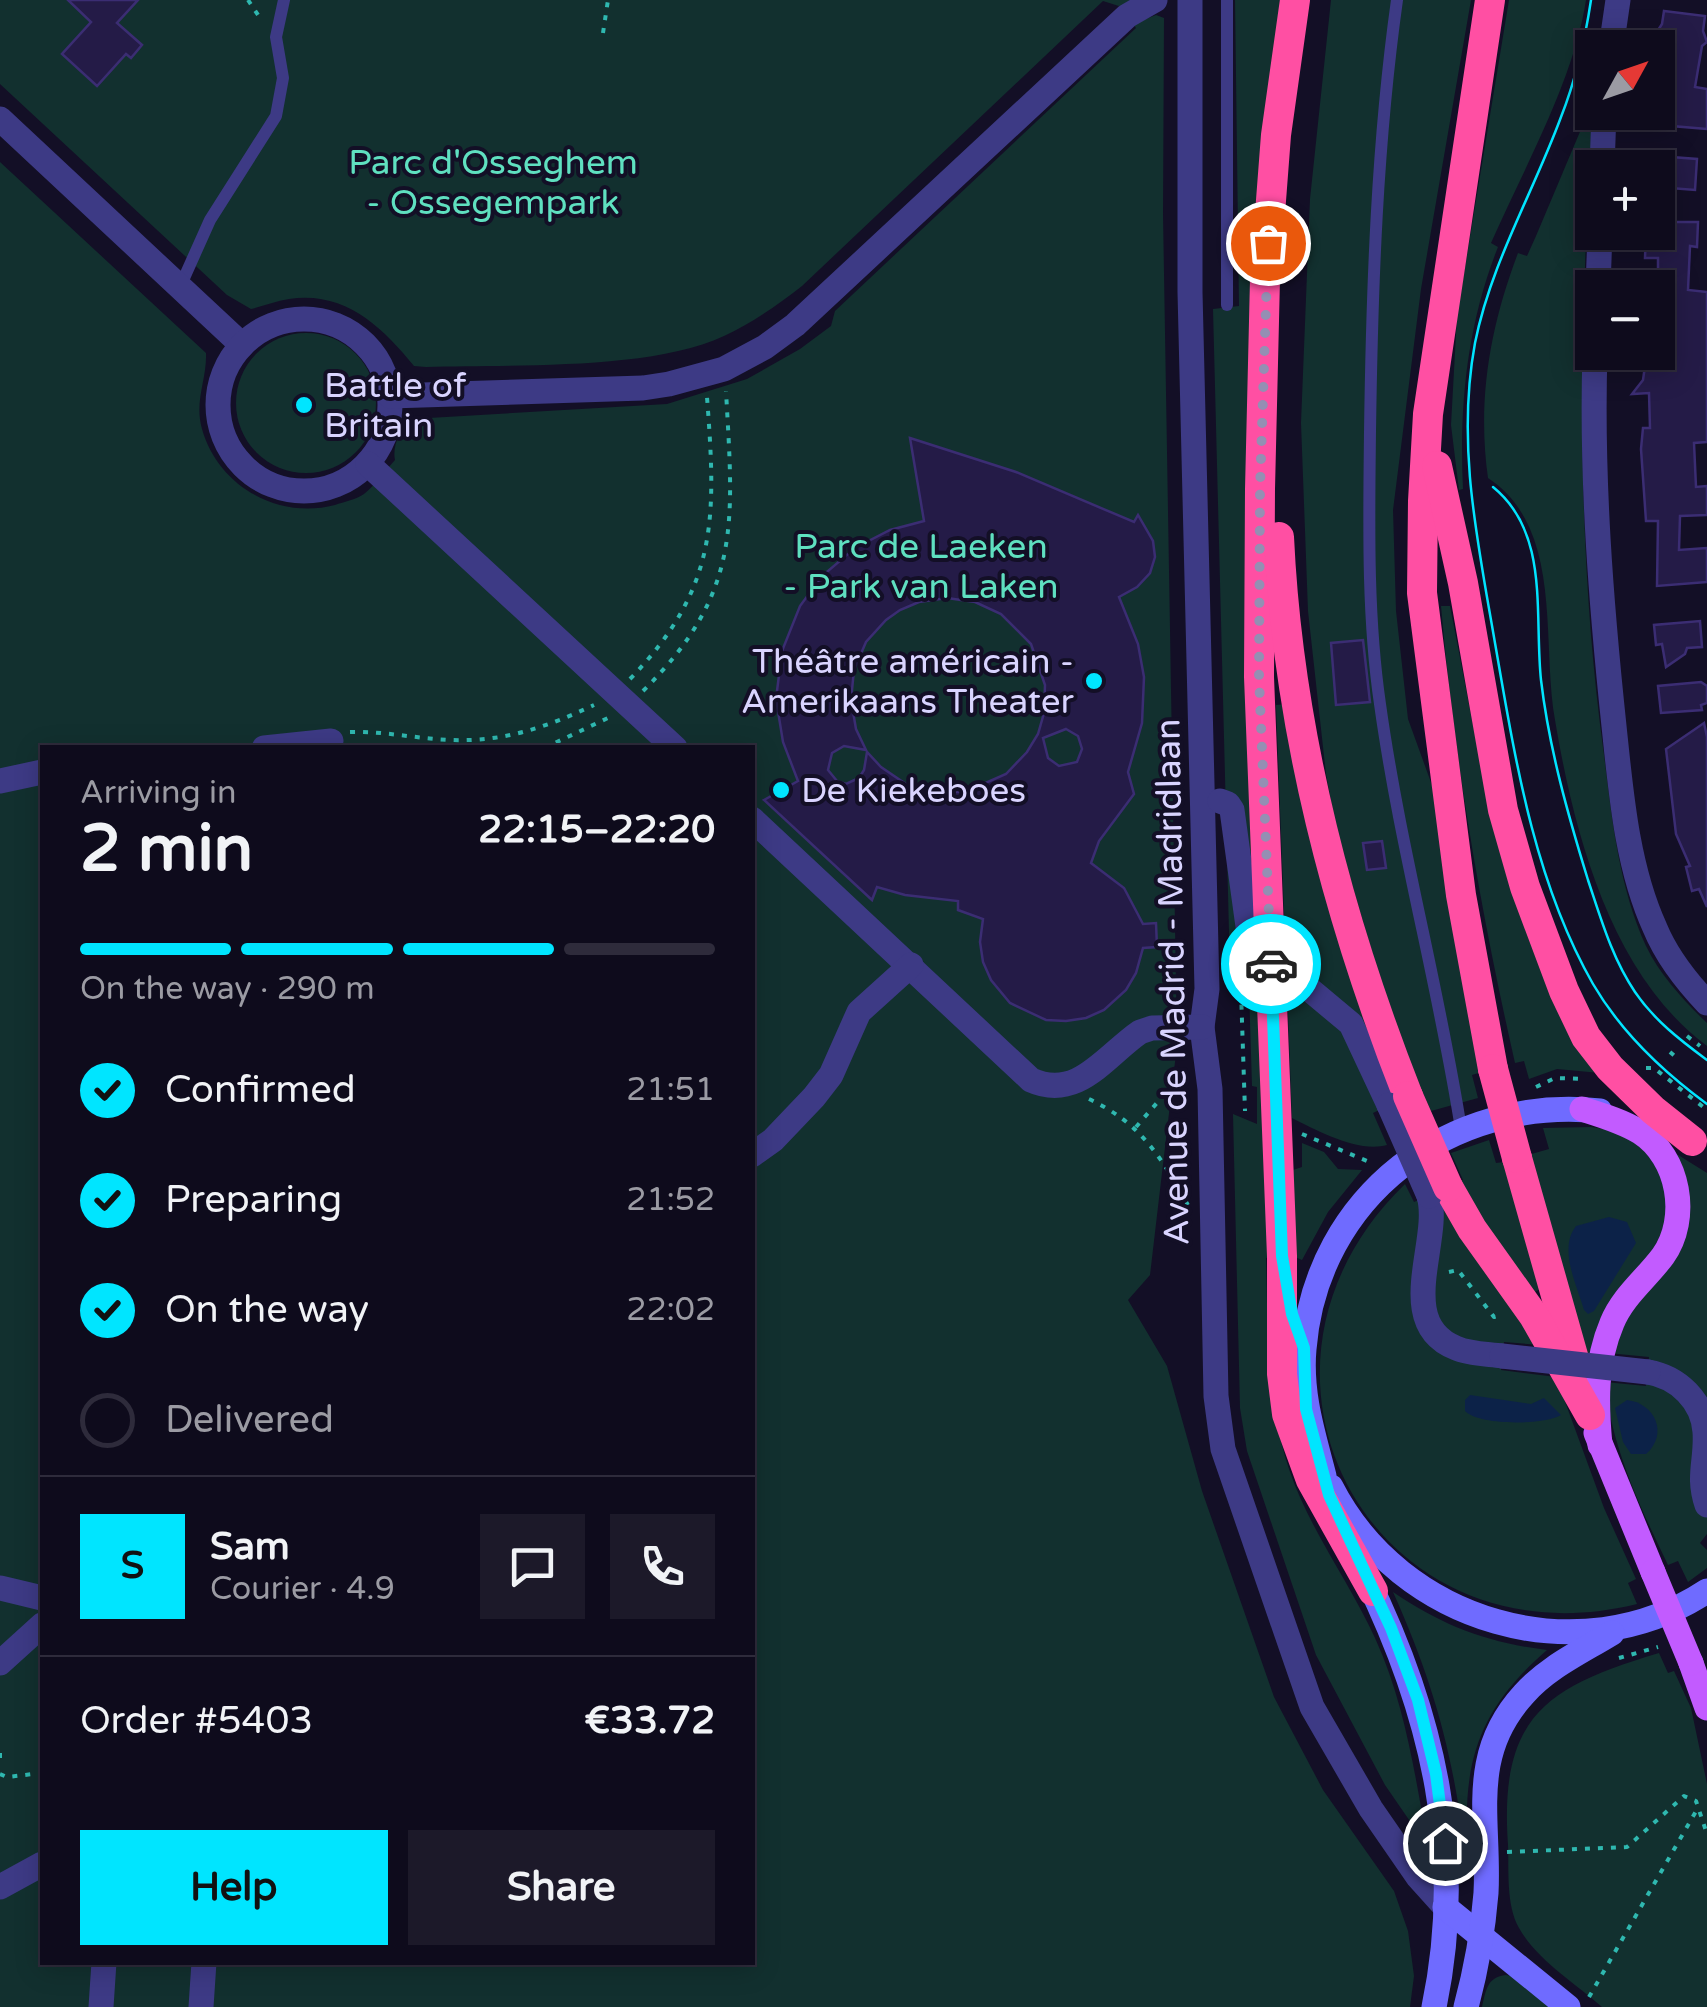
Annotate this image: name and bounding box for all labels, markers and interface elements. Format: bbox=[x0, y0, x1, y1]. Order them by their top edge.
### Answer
north arrow bbox=[1575, 30, 1675, 130]
map controls bbox=[1575, 30, 1675, 370]
park label: Parc d'Osseghem - Ossegempark bbox=[348, 142, 638, 224]
button: + bbox=[1575, 150, 1675, 250]
pin bbox=[1226, 201, 1311, 286]
icon: bag bbox=[1241, 216, 1296, 271]
button: − bbox=[1575, 270, 1675, 370]
place label: Battle of Britain bbox=[324, 365, 467, 447]
marker: Battle of Britain bbox=[293, 394, 315, 416]
park label: Parc de Laeken - Park van Laken bbox=[783, 526, 1059, 608]
place label: Théâtre américain - Amerikaans Theater bbox=[741, 641, 1075, 723]
marker: Théâtre américain - Amerikaans Theater bbox=[1083, 670, 1105, 692]
street label: Avenue de Madrid - Madridlaan bbox=[1147, 718, 1199, 1246]
place label: De Kiekeboes bbox=[801, 770, 1026, 812]
text: Arriving in bbox=[80, 774, 237, 812]
marker: De Kiekeboes bbox=[770, 779, 792, 801]
text: 22:15–22:20 bbox=[478, 807, 715, 853]
text: 2 min bbox=[80, 810, 253, 889]
courier bbox=[1221, 914, 1321, 1014]
icon: car bbox=[1244, 937, 1299, 992]
text: On the way · 290 m bbox=[80, 970, 375, 1008]
icon: check bbox=[80, 1063, 135, 1118]
text: Confirmed bbox=[165, 1067, 356, 1113]
text: 21:51 bbox=[626, 1071, 715, 1109]
icon: check bbox=[80, 1173, 135, 1228]
text: Preparing bbox=[165, 1177, 342, 1223]
text: 21:52 bbox=[626, 1181, 715, 1219]
icon: check bbox=[80, 1283, 135, 1338]
text: On the way bbox=[165, 1287, 369, 1333]
text: 22:02 bbox=[626, 1291, 715, 1329]
text: Delivered bbox=[165, 1397, 334, 1443]
button: chat bbox=[480, 1514, 585, 1619]
button: phone bbox=[610, 1514, 715, 1619]
text: Sam bbox=[210, 1524, 290, 1570]
text: S bbox=[121, 1543, 144, 1589]
text: Courier · 4.9 bbox=[210, 1570, 395, 1608]
text: Order #5403 bbox=[80, 1698, 313, 1744]
text: €33.72 bbox=[584, 1698, 715, 1744]
pin bbox=[1403, 1801, 1488, 1886]
icon: home bbox=[1418, 1816, 1473, 1871]
button: Help bbox=[80, 1830, 388, 1945]
button: Share bbox=[408, 1830, 715, 1945]

